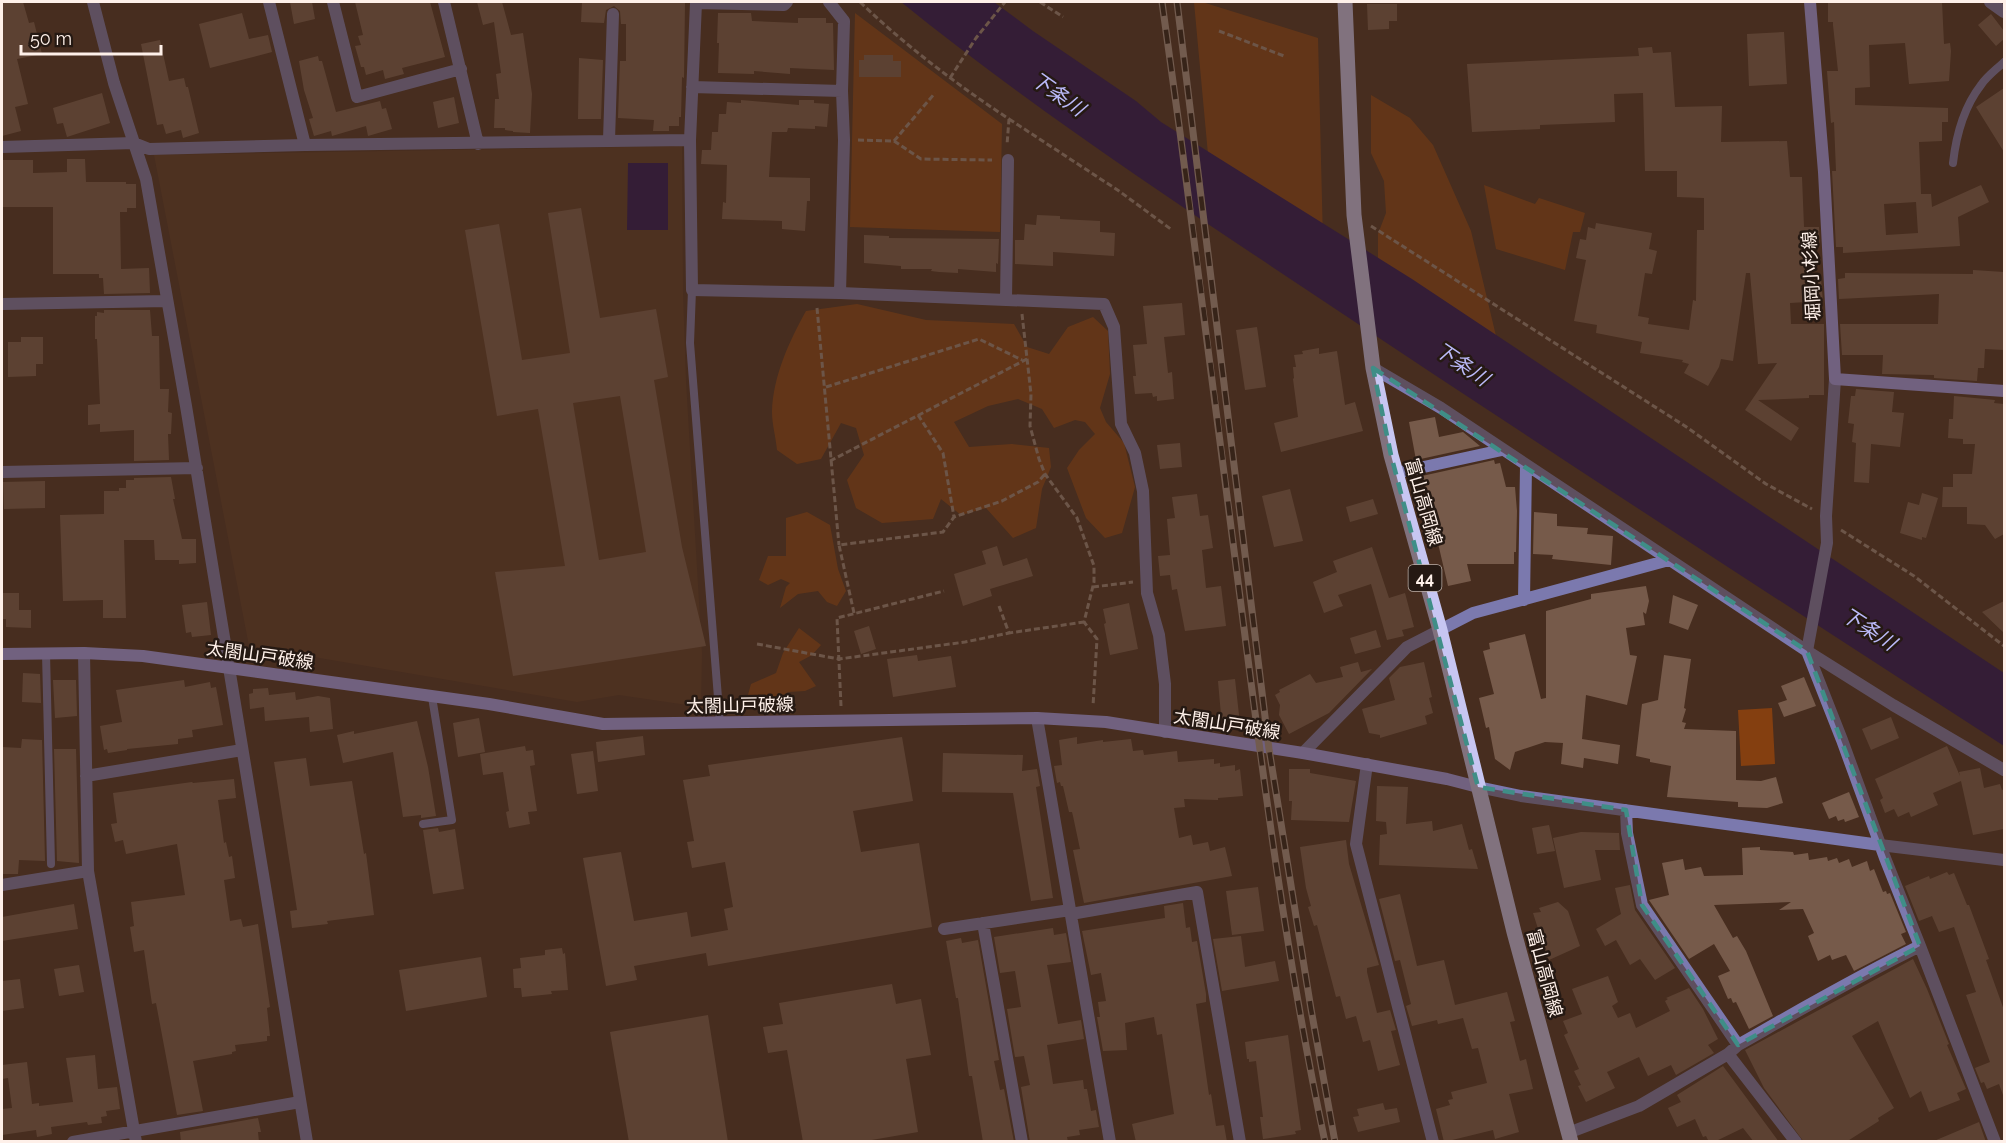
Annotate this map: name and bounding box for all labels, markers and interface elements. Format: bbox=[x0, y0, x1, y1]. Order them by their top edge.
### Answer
scale bar bbox=[21, 18, 160, 56]
text: 50 m bbox=[30, 28, 72, 49]
water label: 下条川 bbox=[1027, 67, 1091, 122]
street label: 堀岡小杉線 bbox=[1798, 231, 1824, 321]
water label: 下条川 bbox=[1430, 337, 1495, 392]
street label: 富山高岡線 bbox=[1402, 456, 1446, 548]
road number: 44 bbox=[1408, 565, 1442, 591]
water label: 下条川 bbox=[1837, 603, 1902, 656]
street label: 太閤山戸破線 bbox=[205, 637, 315, 673]
street label: 太閤山戸破線 bbox=[686, 694, 794, 716]
street label: 太閤山戸破線 bbox=[1172, 705, 1282, 743]
street label: 富山高岡線 bbox=[1523, 927, 1567, 1019]

